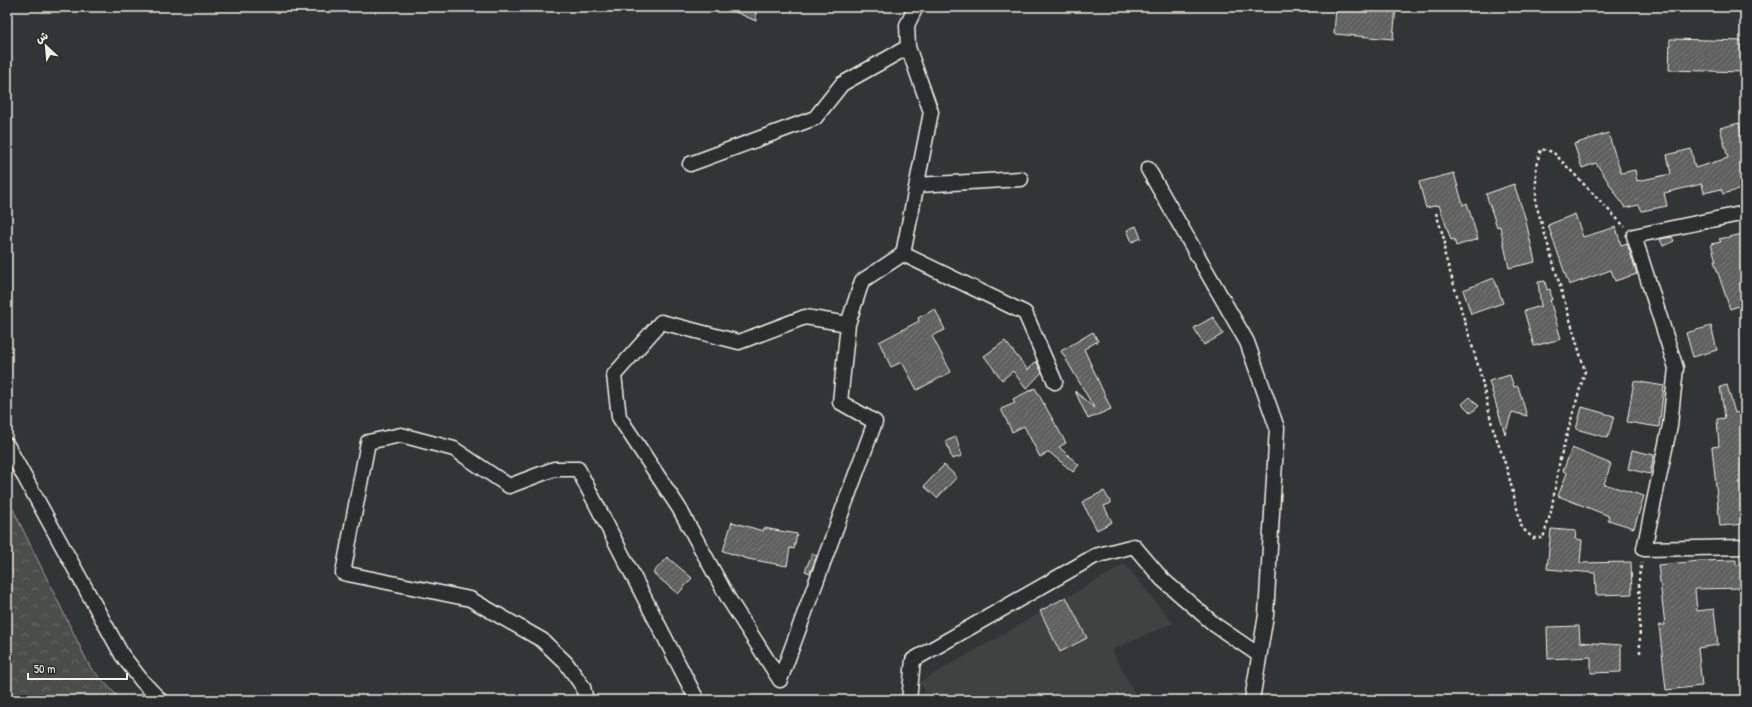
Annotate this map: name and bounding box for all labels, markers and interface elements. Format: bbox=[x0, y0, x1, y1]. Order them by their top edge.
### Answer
north arrow bbox=[26, 26, 66, 66]
text: ش bbox=[33, 28, 50, 46]
scale bar bbox=[28, 655, 127, 681]
text: 50 m bbox=[34, 660, 55, 677]

